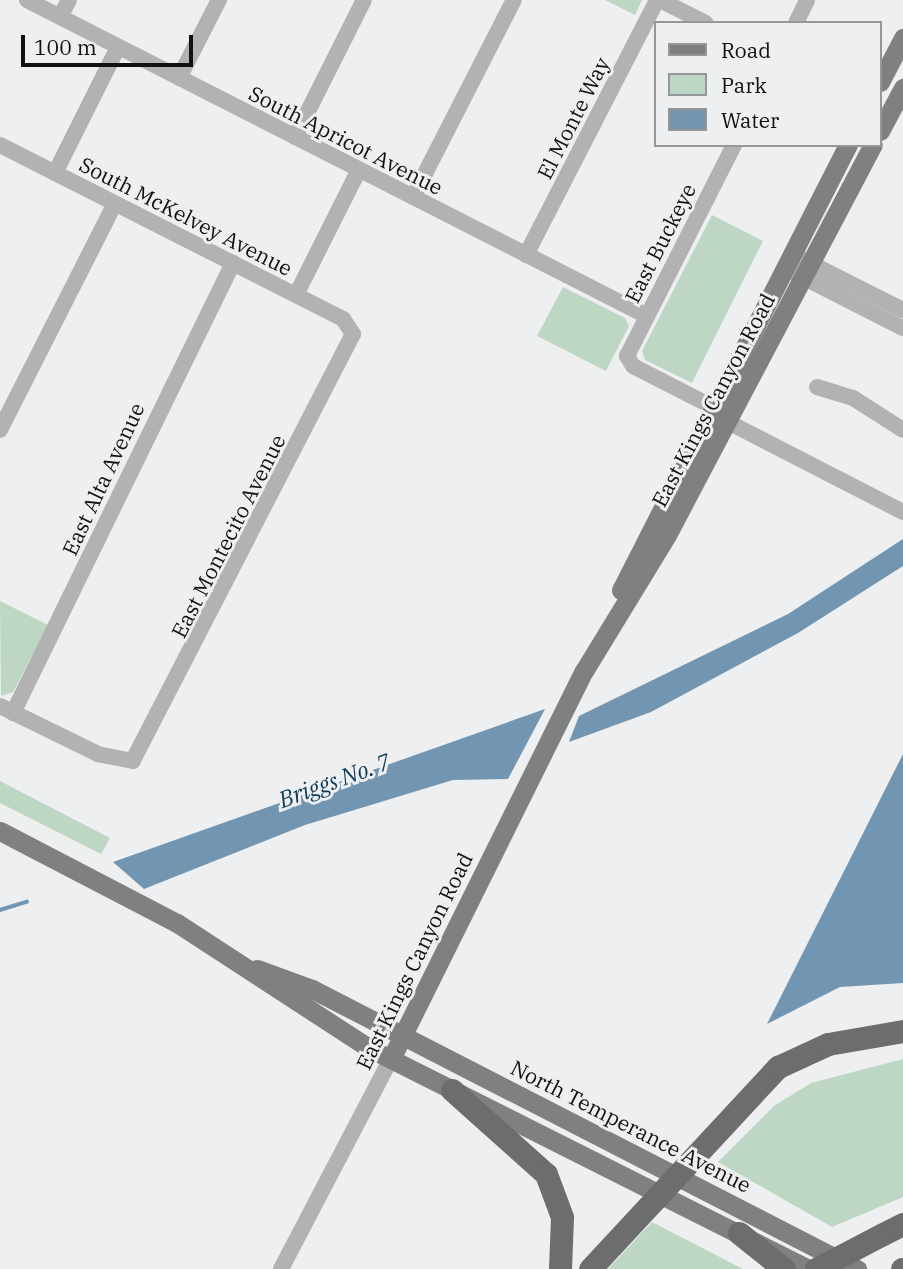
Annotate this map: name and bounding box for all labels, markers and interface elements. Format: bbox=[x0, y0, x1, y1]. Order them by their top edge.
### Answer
scale bar bbox=[24, 21, 196, 65]
legend bbox=[654, 21, 882, 147]
text: 100 m bbox=[34, 33, 97, 61]
text: Road bbox=[721, 36, 771, 64]
street label: El Monte Way bbox=[532, 53, 614, 183]
text: Park bbox=[721, 71, 767, 99]
street label: South Apricot Avenue bbox=[245, 80, 447, 200]
text: Water bbox=[721, 106, 779, 134]
street label: South McKelvey Avenue bbox=[75, 151, 297, 281]
street label: East Buckeye bbox=[619, 179, 701, 307]
street label: East Kings Canyon Road bbox=[646, 289, 780, 511]
street label: East Alta Avenue bbox=[57, 399, 149, 559]
street label: East Montecito Avenue bbox=[166, 430, 290, 642]
water label: Briggs No. 7 bbox=[275, 747, 393, 813]
street label: East Kings Canyon Road bbox=[351, 849, 477, 1073]
street label: North Temperance Avenue bbox=[507, 1054, 755, 1198]

